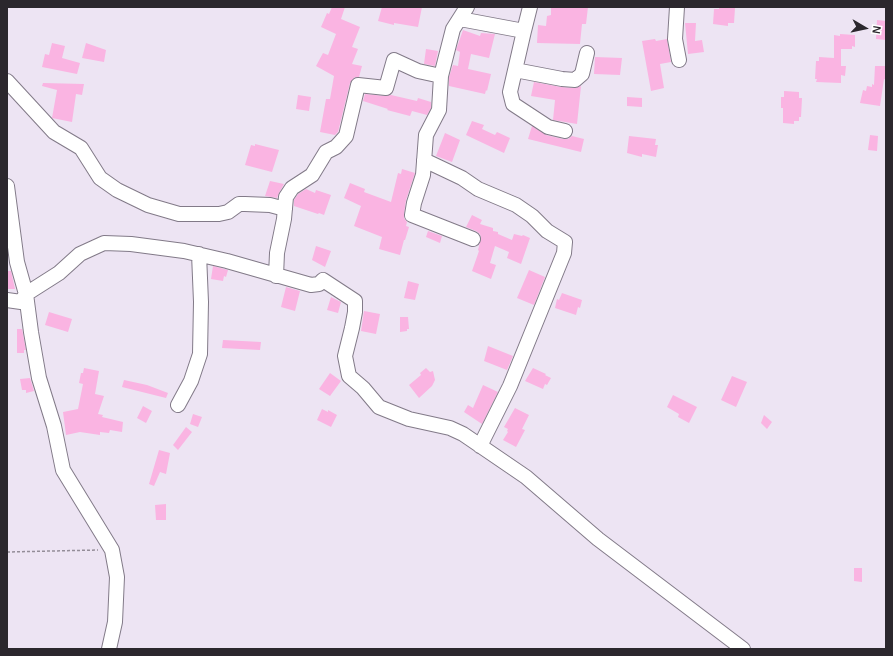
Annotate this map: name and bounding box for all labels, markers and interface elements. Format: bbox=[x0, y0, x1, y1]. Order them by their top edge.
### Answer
north arrow bbox=[845, 8, 885, 48]
text: N bbox=[870, 25, 883, 35]

